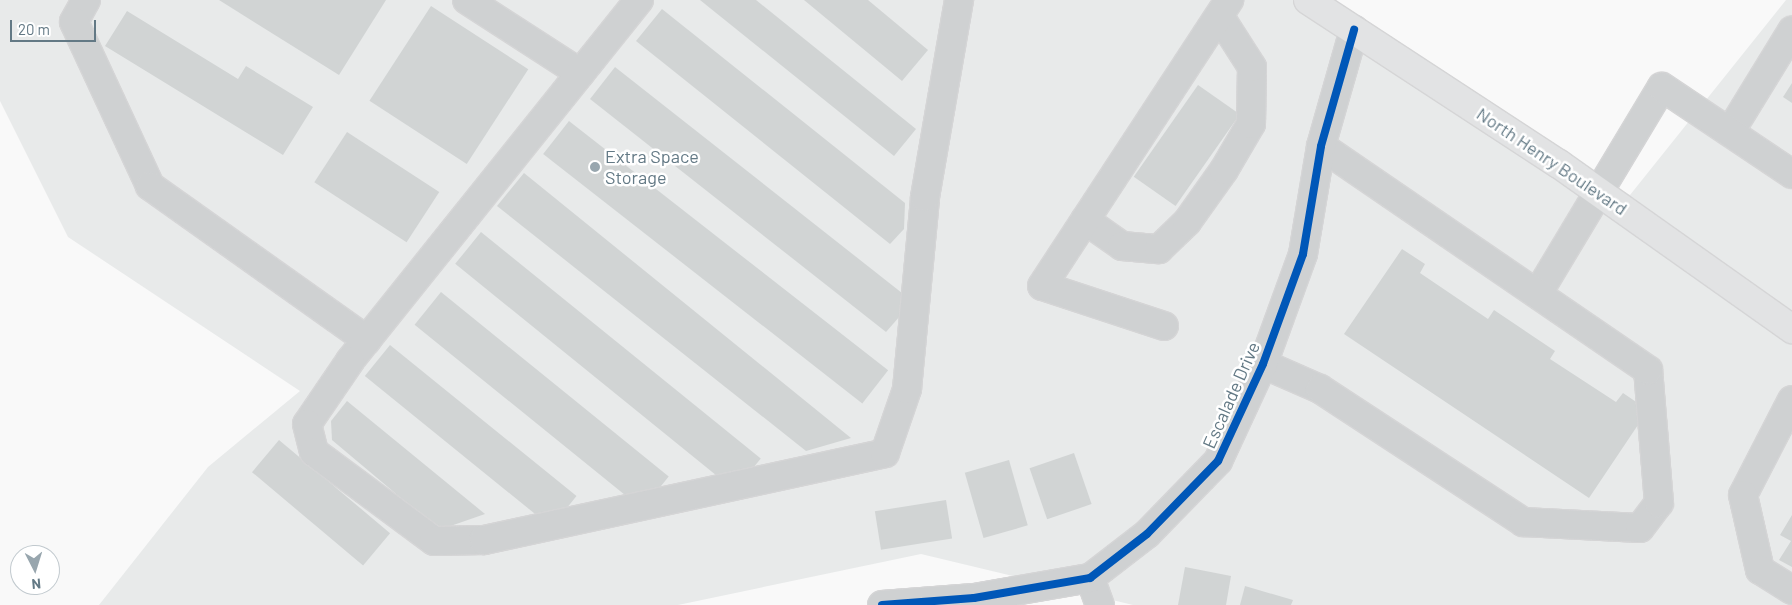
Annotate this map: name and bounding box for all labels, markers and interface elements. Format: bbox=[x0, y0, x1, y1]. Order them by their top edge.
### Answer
scale bar bbox=[12, 10, 99, 42]
text: 20 m bbox=[18, 20, 50, 38]
street label: North Henry Boulevard bbox=[1473, 103, 1631, 219]
place label: Extra Space Storage bbox=[605, 146, 699, 188]
marker: Extra Space Storage bbox=[589, 161, 601, 173]
street label: Escalade Drive bbox=[1198, 338, 1264, 452]
north arrow bbox=[10, 545, 60, 595]
text: N bbox=[31, 576, 42, 593]

